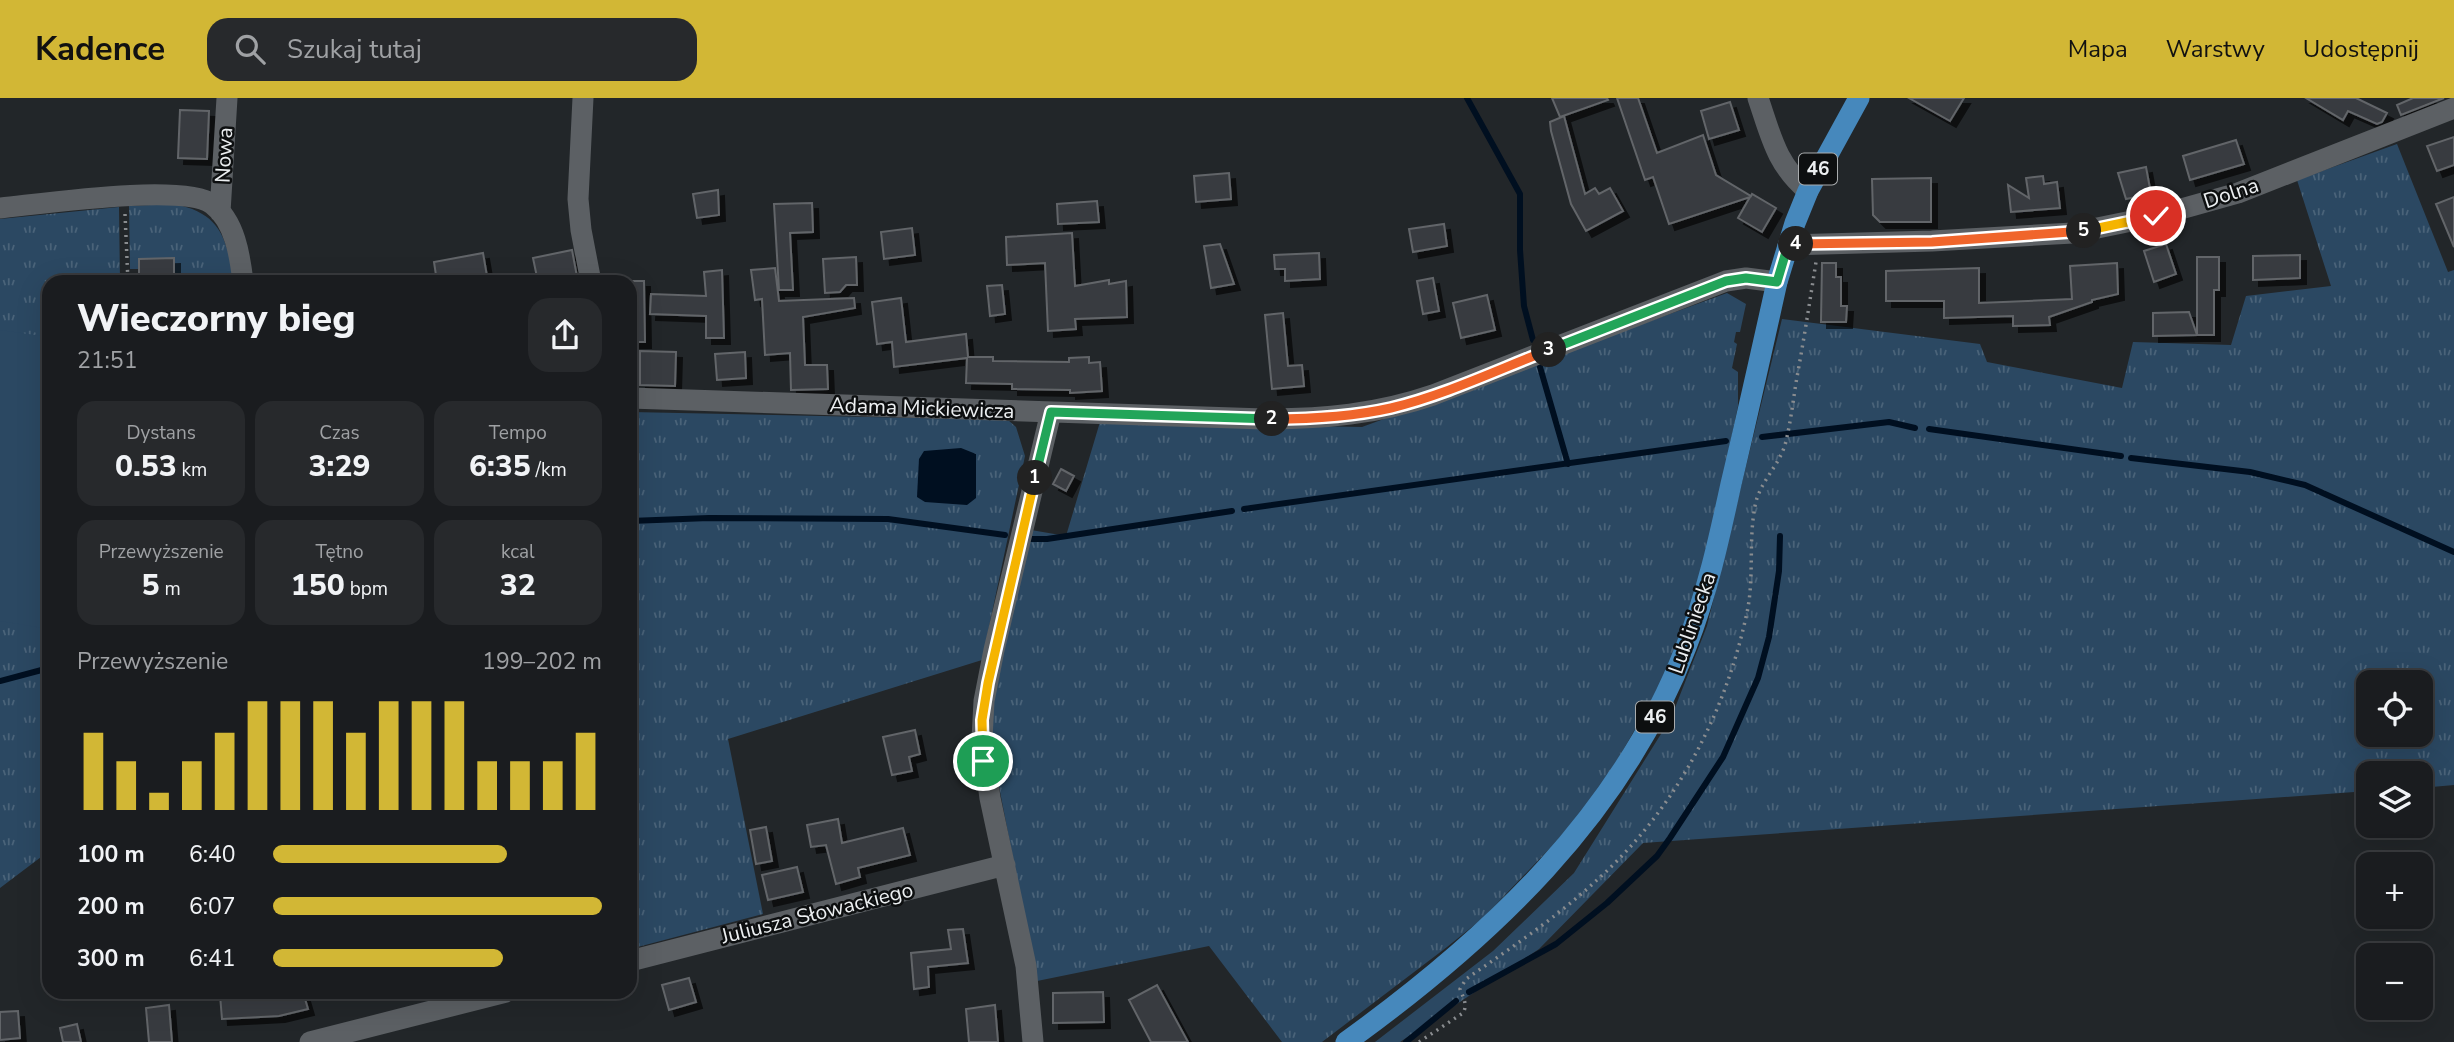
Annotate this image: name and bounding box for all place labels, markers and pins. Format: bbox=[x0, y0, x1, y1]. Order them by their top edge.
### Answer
pin bbox=[2126, 186, 2186, 246]
pin: 5 bbox=[2066, 214, 2102, 248]
pin: 4 bbox=[1778, 226, 1814, 262]
pin: 3 bbox=[1532, 332, 1566, 368]
pin: 2 bbox=[1254, 402, 1290, 436]
pin: 1 bbox=[1018, 460, 1052, 496]
pin bbox=[953, 731, 1013, 791]

